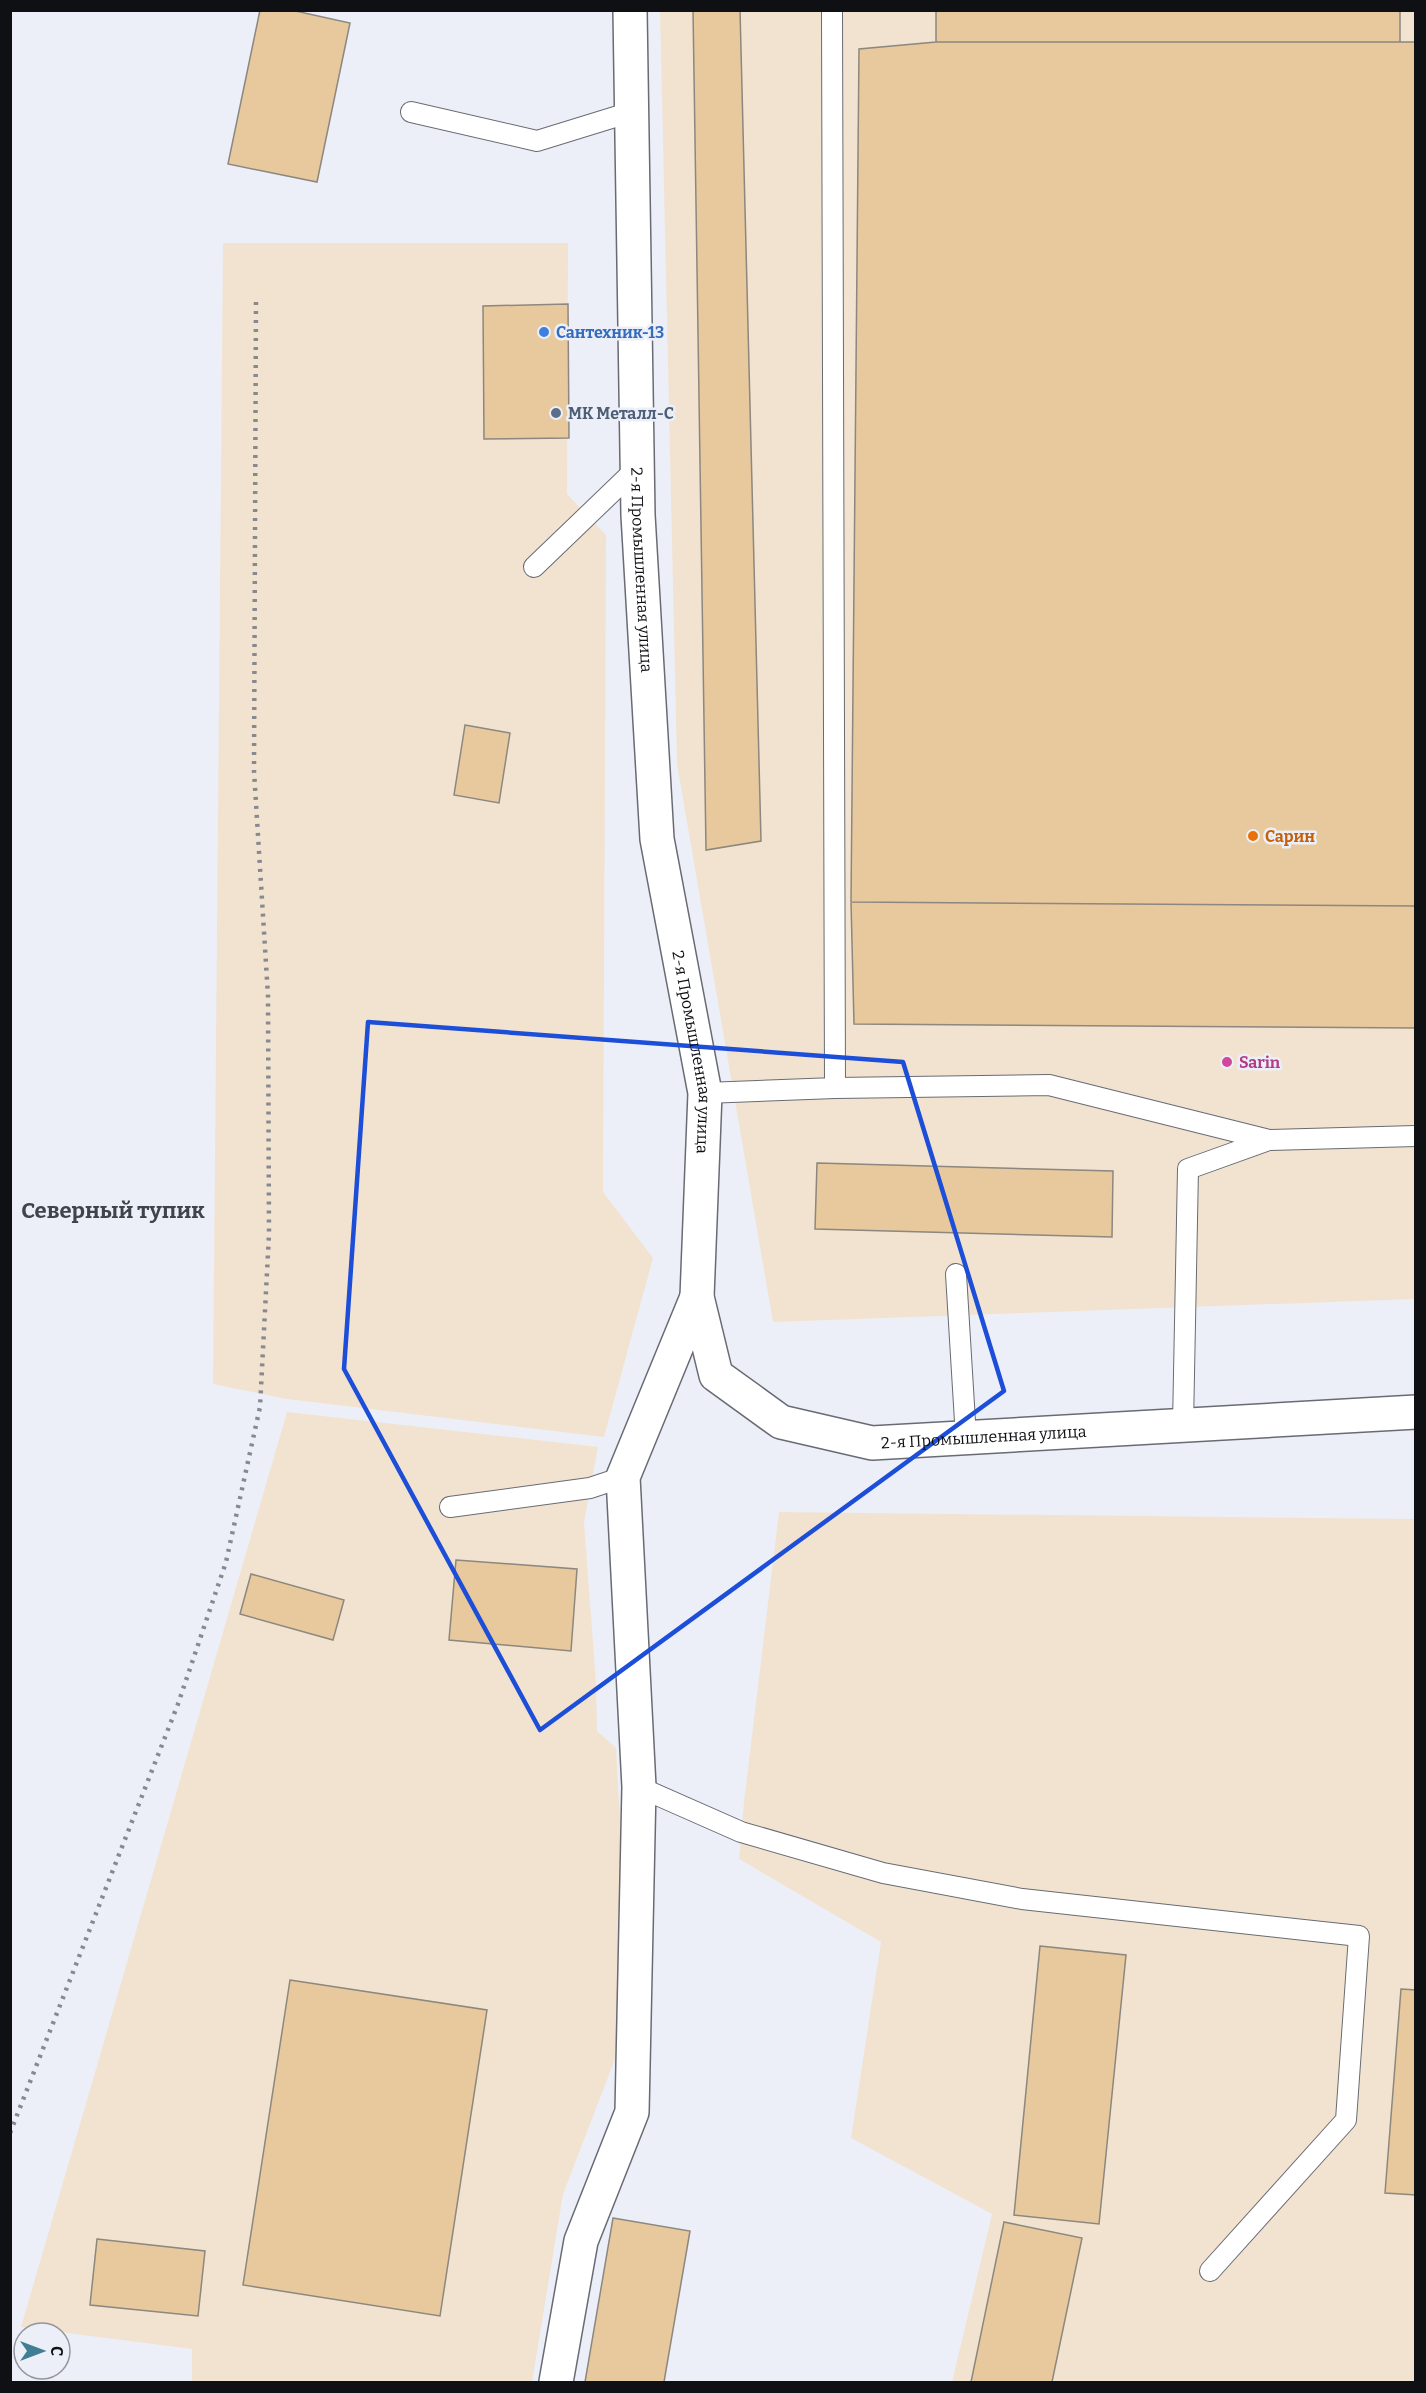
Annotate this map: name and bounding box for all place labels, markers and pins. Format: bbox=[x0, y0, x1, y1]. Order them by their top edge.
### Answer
place label: Сантехник-13 bbox=[556, 323, 664, 342]
marker: Сантехник-13 bbox=[537, 325, 551, 339]
place label: МК Металл-С bbox=[568, 404, 674, 423]
marker: МК Металл-С bbox=[549, 406, 563, 420]
place label: Сарин bbox=[1265, 827, 1315, 846]
marker: Сарин bbox=[1246, 829, 1260, 843]
place label: Sarin bbox=[1239, 1053, 1281, 1072]
marker: Sarin bbox=[1220, 1055, 1234, 1069]

